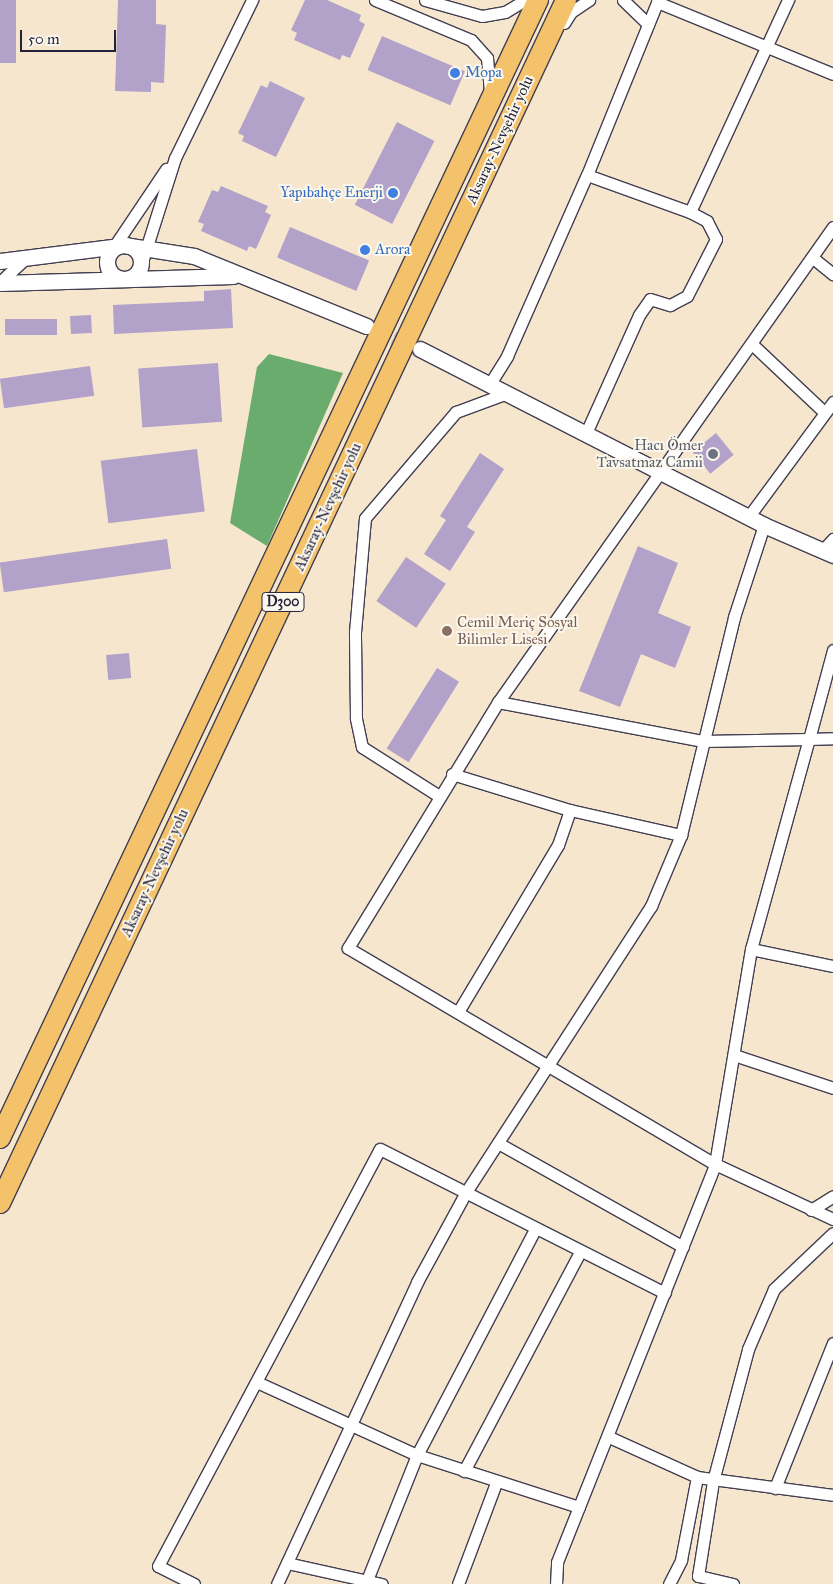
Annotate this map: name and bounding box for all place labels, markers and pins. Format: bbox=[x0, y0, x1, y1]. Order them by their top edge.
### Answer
place label: Mopa bbox=[465, 64, 502, 82]
marker: Mopa bbox=[449, 67, 461, 79]
place label: Yapıbahçe Enerji bbox=[280, 184, 383, 202]
marker: Yapıbahçe Enerji bbox=[387, 187, 399, 199]
place label: Arora bbox=[375, 241, 410, 259]
marker: Arora bbox=[359, 244, 371, 256]
place label: Hacı Ömer Tavsatmaz Camii bbox=[597, 436, 703, 471]
marker: Hacı Ömer Tavsatmaz Camii bbox=[707, 448, 719, 460]
place label: Cemil Meriç Sosyal Bilimler Lisesi bbox=[457, 613, 577, 648]
marker: Cemil Meriç Sosyal Bilimler Lisesi bbox=[441, 625, 453, 637]

